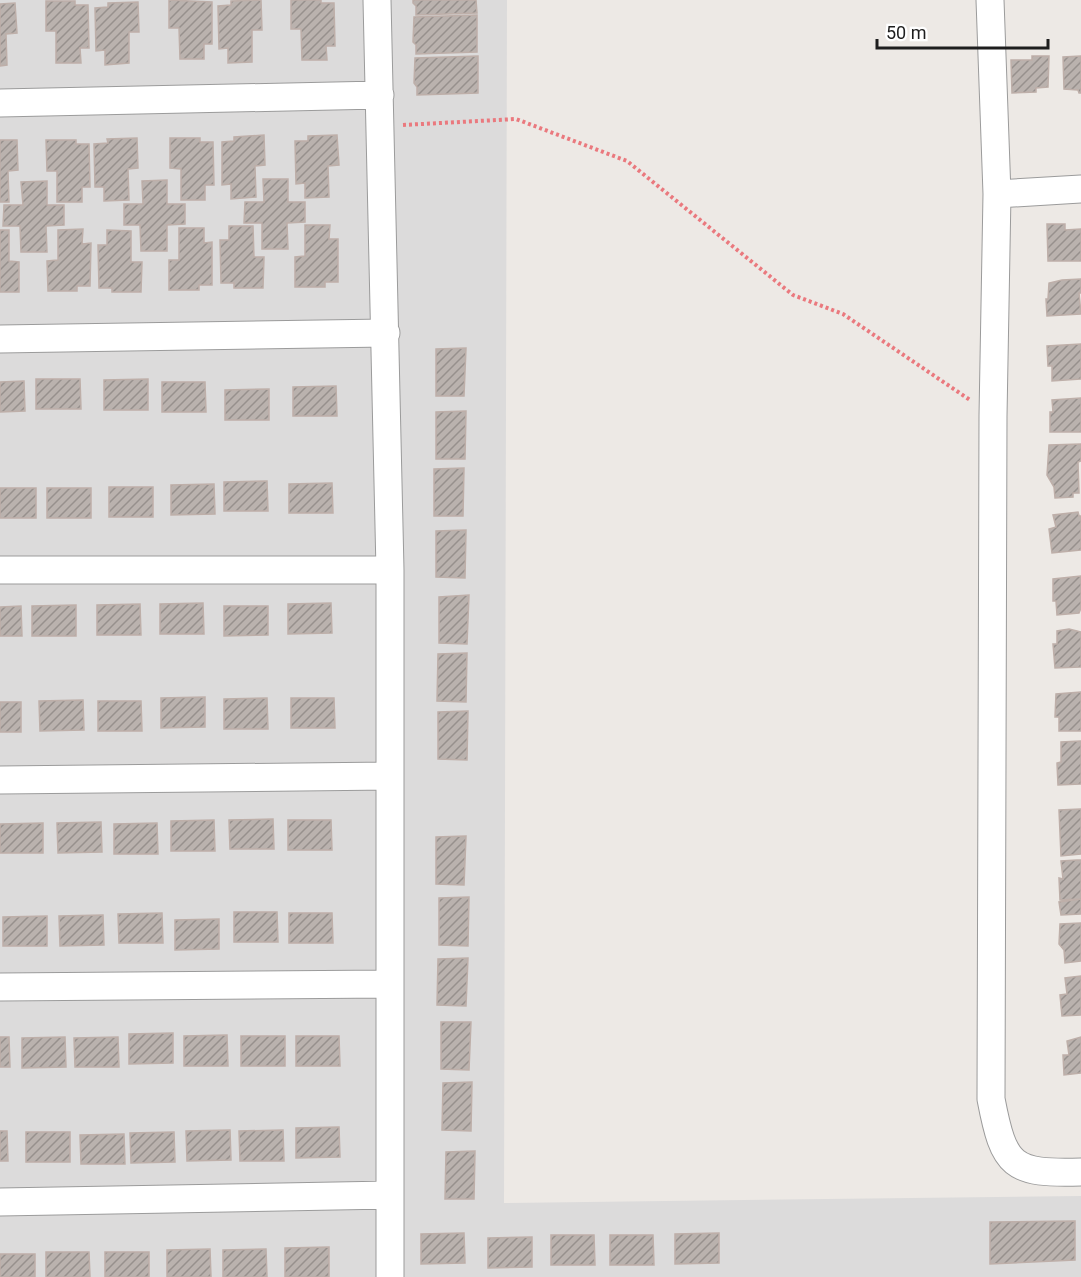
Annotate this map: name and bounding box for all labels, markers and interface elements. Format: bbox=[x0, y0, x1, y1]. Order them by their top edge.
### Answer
scale bar bbox=[877, 12, 1048, 50]
text: 50 m bbox=[886, 22, 926, 43]

